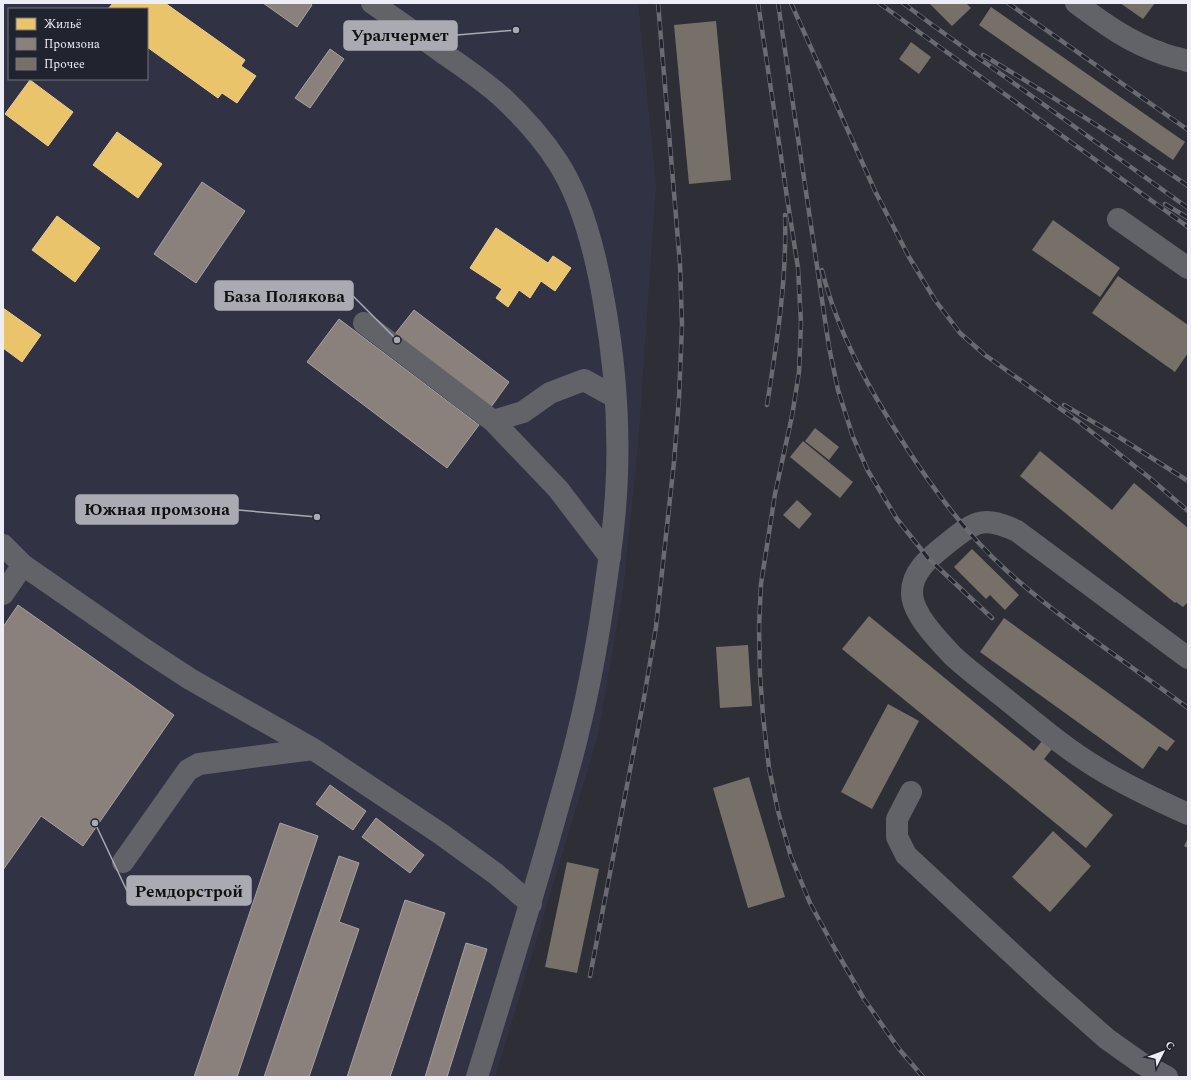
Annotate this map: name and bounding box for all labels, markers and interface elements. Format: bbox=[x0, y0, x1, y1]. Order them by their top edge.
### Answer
legend bbox=[8, 8, 148, 80]
text: Жильё bbox=[44, 15, 82, 34]
callout: Уралчермет bbox=[344, 21, 457, 50]
text: Уралчермет bbox=[351, 23, 449, 49]
text: Промзона bbox=[44, 35, 100, 54]
text: Прочее bbox=[44, 55, 85, 74]
callout: База Полякова bbox=[215, 281, 353, 310]
text: База Полякова bbox=[223, 284, 345, 310]
callout: Южная промзона bbox=[76, 495, 238, 524]
text: Южная промзона bbox=[84, 497, 230, 523]
callout: Ремдорстрой bbox=[127, 876, 251, 905]
text: Ремдорстрой bbox=[135, 879, 243, 905]
north arrow bbox=[1143, 1032, 1183, 1072]
text: С bbox=[1161, 1037, 1179, 1054]

